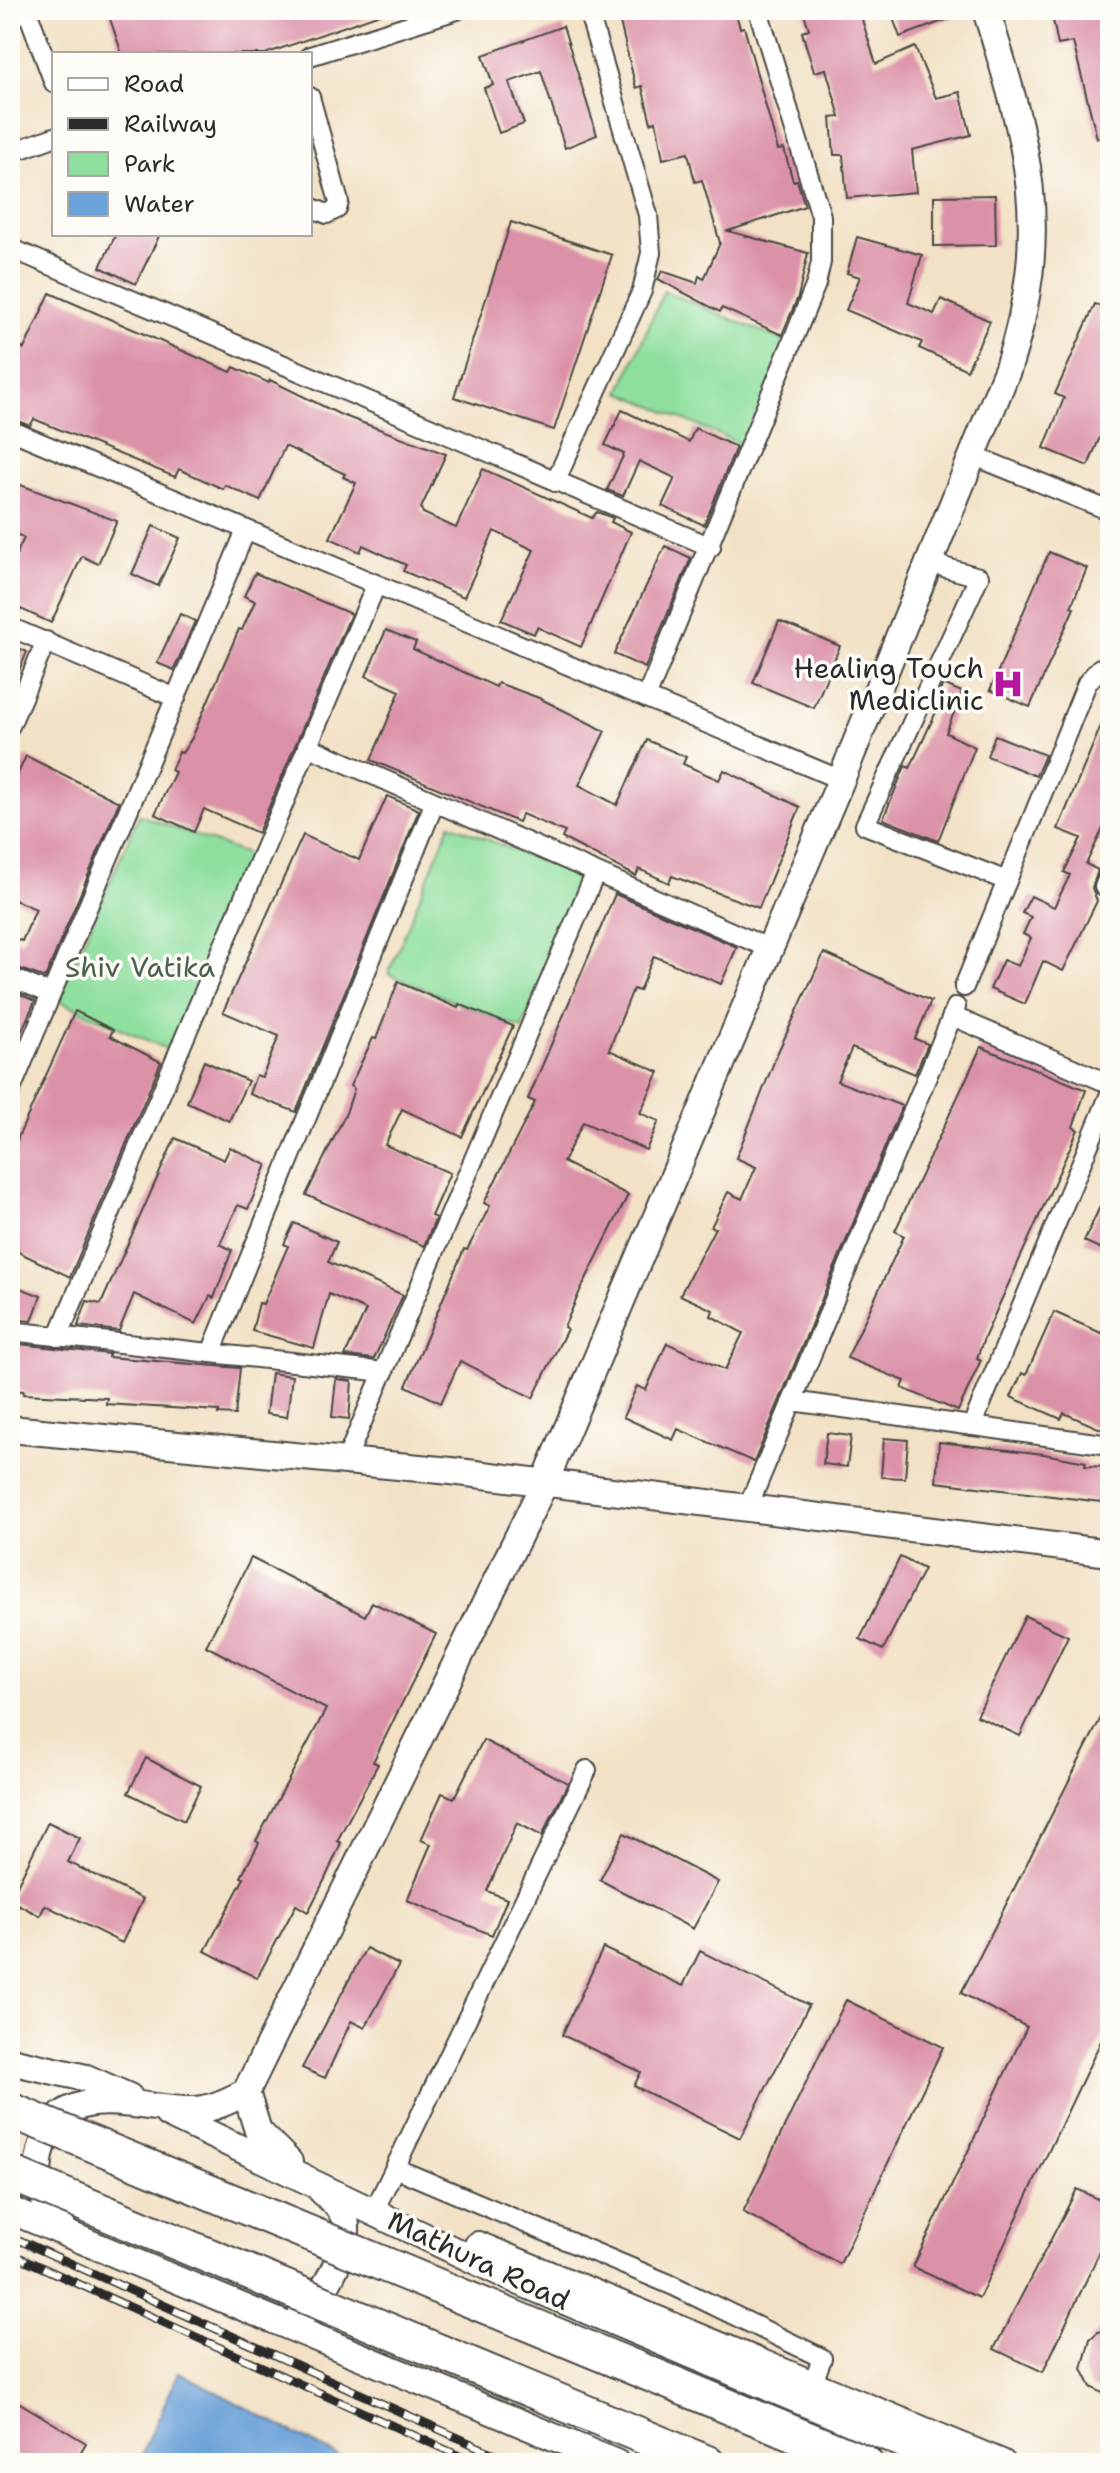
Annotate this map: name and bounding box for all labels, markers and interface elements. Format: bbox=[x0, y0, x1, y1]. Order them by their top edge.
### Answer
legend bbox=[52, 52, 312, 236]
text: Road bbox=[124, 68, 184, 100]
text: Railway bbox=[124, 108, 217, 140]
text: Park bbox=[124, 148, 176, 180]
text: Water bbox=[124, 188, 195, 220]
place label: Healing Touch Mediclinic bbox=[794, 649, 984, 719]
hospital icon: Healing Touch Mediclinic bbox=[991, 667, 1025, 701]
park label: Shiv Vatika bbox=[65, 948, 215, 986]
street label: Mathura Road bbox=[382, 2201, 576, 2319]

